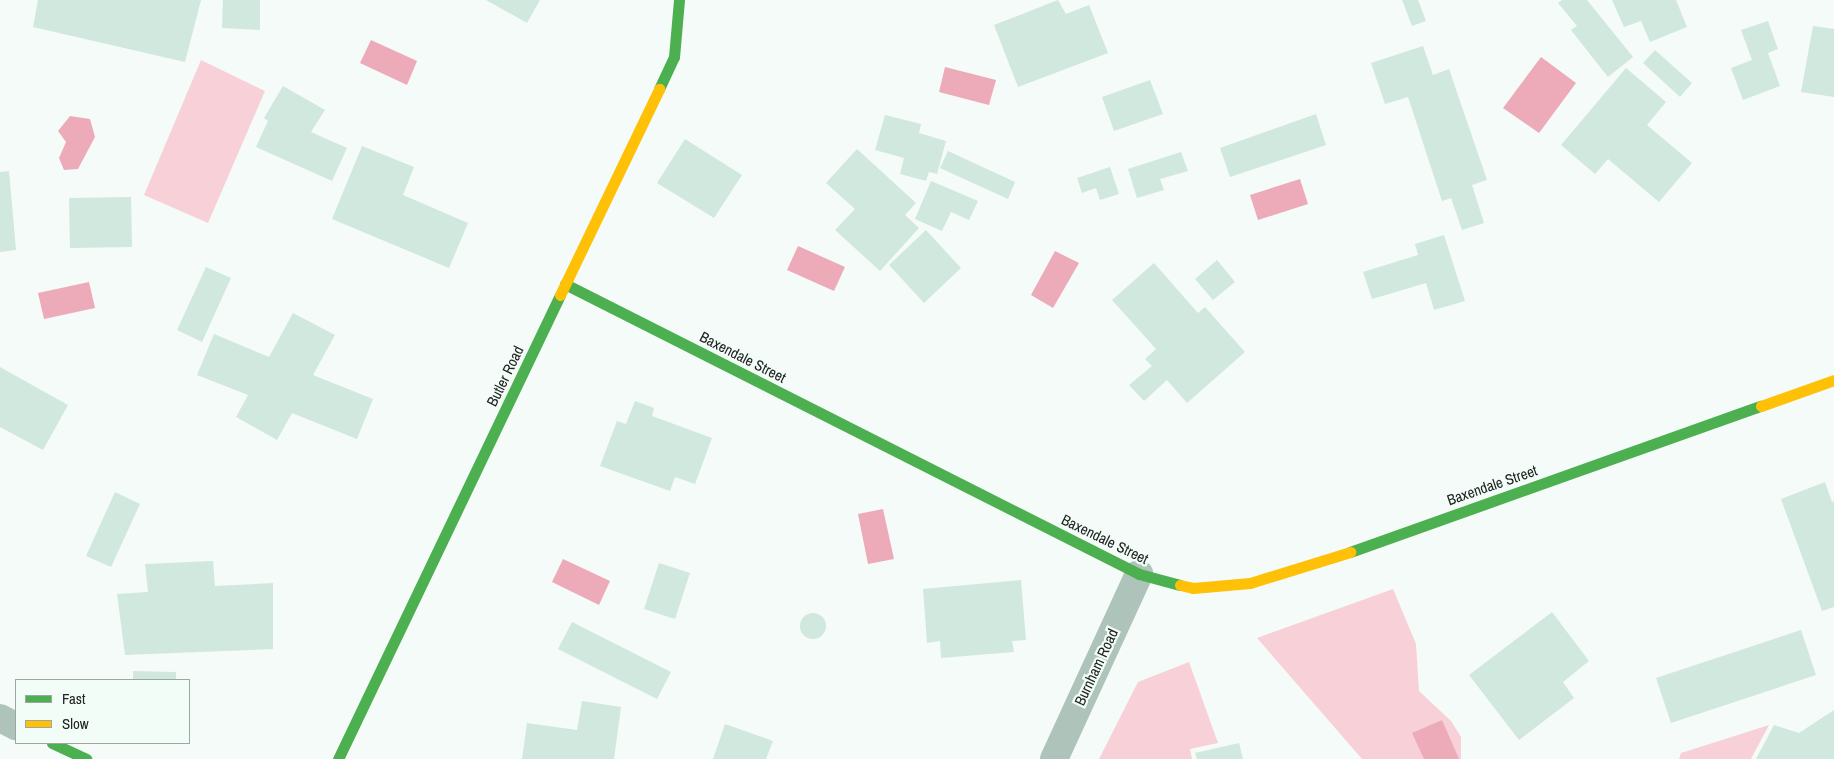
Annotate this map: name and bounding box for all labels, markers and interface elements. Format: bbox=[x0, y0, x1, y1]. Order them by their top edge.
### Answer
street label: Baxendale Street bbox=[697, 328, 789, 386]
street label: Butler Road bbox=[483, 343, 527, 409]
street label: Baxendale Street bbox=[1444, 461, 1540, 509]
street label: Baxendale Street bbox=[1059, 510, 1151, 568]
street label: Burnham Road bbox=[1070, 626, 1122, 708]
legend bbox=[15, 679, 190, 744]
text: Fast bbox=[62, 688, 85, 709]
text: Slow bbox=[62, 713, 89, 734]

